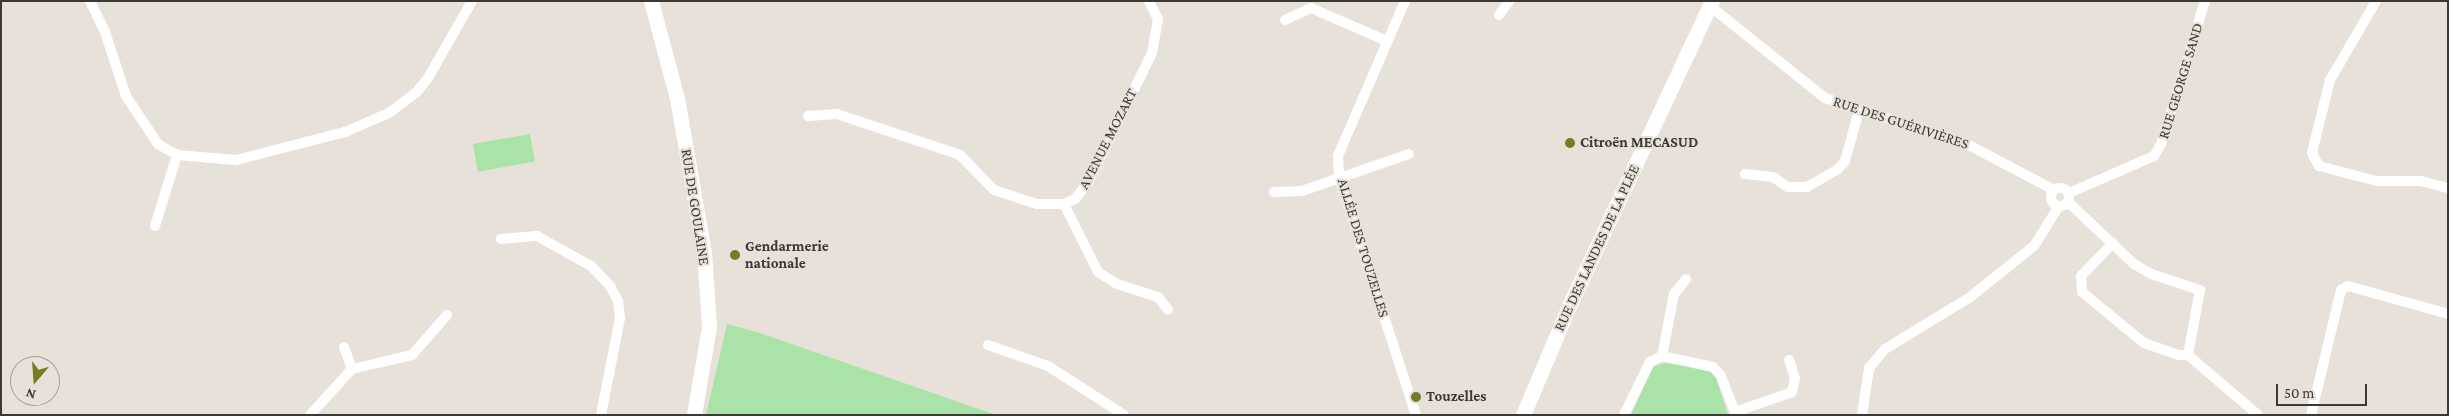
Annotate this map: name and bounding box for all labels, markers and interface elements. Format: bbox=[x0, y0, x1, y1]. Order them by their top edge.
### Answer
street label: RUE GEORGE SAND bbox=[2155, 21, 2207, 141]
street label: AVENUE MOZART bbox=[1075, 86, 1141, 192]
street label: RUE DES GUÉRIVIÈRES bbox=[1831, 93, 1971, 153]
place label: Citroën MECASUD bbox=[1580, 134, 1698, 152]
marker: Citroën MECASUD bbox=[1564, 137, 1576, 149]
street label: RUE DE GOULAINE bbox=[677, 148, 713, 266]
street label: RUE DES LANDES DE LA PLÉE bbox=[1550, 162, 1644, 334]
street label: ALLÉE DES TOUZELLES bbox=[1333, 176, 1393, 320]
place label: Gendarmerie nationale bbox=[745, 237, 829, 272]
marker: Gendarmerie nationale bbox=[729, 249, 741, 261]
north arrow bbox=[10, 356, 60, 406]
scale bar bbox=[2279, 374, 2370, 406]
text: N bbox=[24, 385, 38, 403]
text: 50 m bbox=[2284, 385, 2314, 401]
place label: Touzelles bbox=[1426, 388, 1486, 406]
marker: Touzelles bbox=[1410, 391, 1422, 403]

